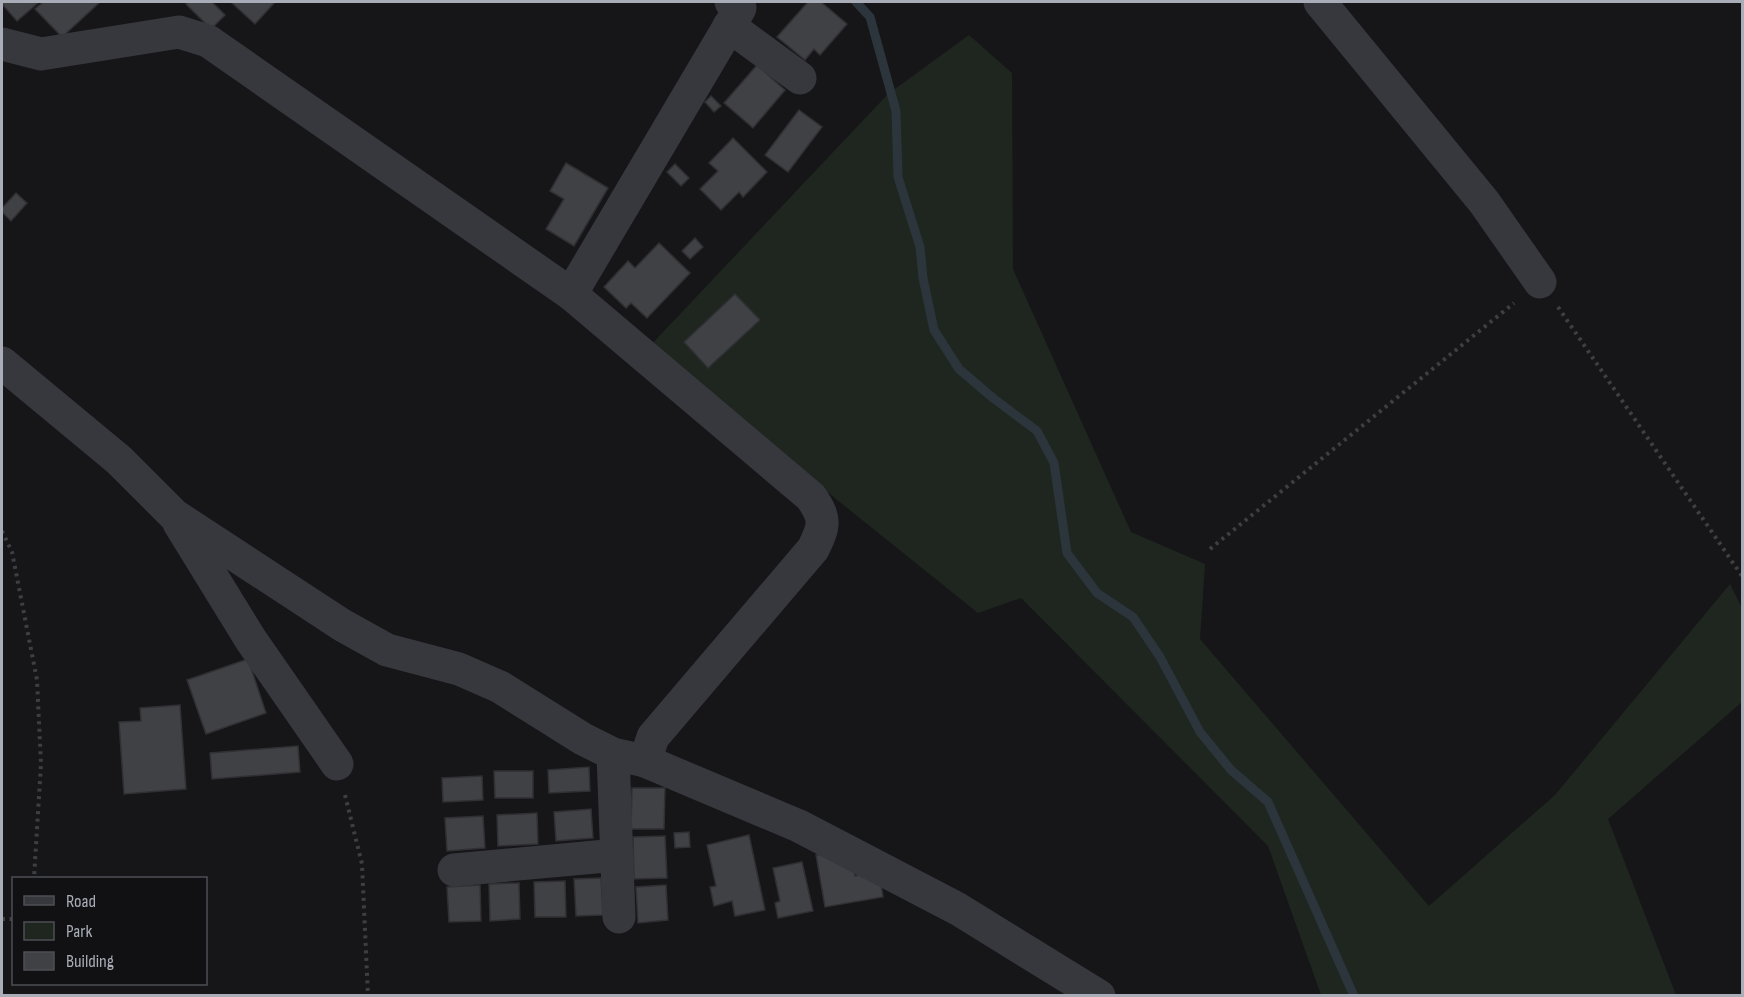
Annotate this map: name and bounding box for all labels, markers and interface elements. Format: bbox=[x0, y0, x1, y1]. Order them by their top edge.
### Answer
legend bbox=[12, 877, 207, 985]
text: Road bbox=[66, 891, 96, 912]
text: Park bbox=[66, 921, 92, 942]
text: Building bbox=[66, 951, 114, 972]

